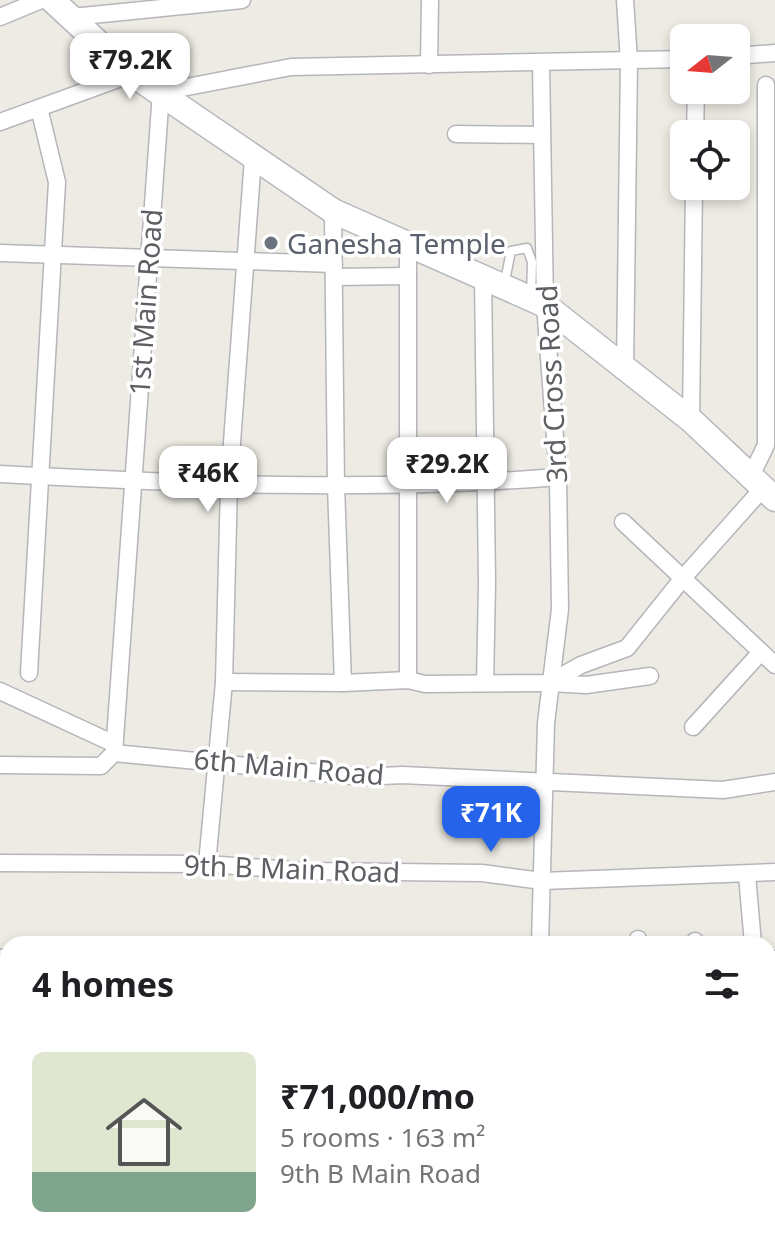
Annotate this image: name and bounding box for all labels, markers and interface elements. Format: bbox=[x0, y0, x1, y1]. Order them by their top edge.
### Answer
north arrow bbox=[670, 24, 750, 104]
map controls bbox=[670, 24, 750, 200]
pin: ₹79.2K bbox=[65, 33, 195, 101]
text: ₹79.2K bbox=[88, 41, 172, 77]
button: locate bbox=[670, 120, 750, 200]
street label: 1st Main Road bbox=[120, 207, 170, 397]
place label: Ganesha Temple bbox=[287, 224, 506, 262]
marker: Ganesha Temple bbox=[262, 234, 280, 252]
street label: 3rd Cross Road bbox=[527, 284, 575, 484]
pin: ₹29.2K bbox=[382, 437, 512, 505]
text: ₹29.2K bbox=[405, 445, 489, 481]
pin: ₹46K bbox=[161, 446, 255, 514]
text: ₹46K bbox=[177, 454, 239, 490]
street label: 6th Main Road bbox=[192, 739, 386, 793]
pin: ₹71K bbox=[444, 786, 538, 854]
text: ₹71K bbox=[460, 794, 522, 830]
street label: 9th B Main Road bbox=[183, 845, 401, 891]
text: 4 homes bbox=[32, 961, 174, 1007]
icon: filters bbox=[700, 962, 744, 1006]
text: ₹71,000/mo bbox=[280, 1073, 475, 1119]
icon: home bbox=[96, 1084, 192, 1180]
text: 5 rooms · 163 m² bbox=[280, 1119, 485, 1155]
text: 9th B Main Road bbox=[280, 1155, 481, 1191]

